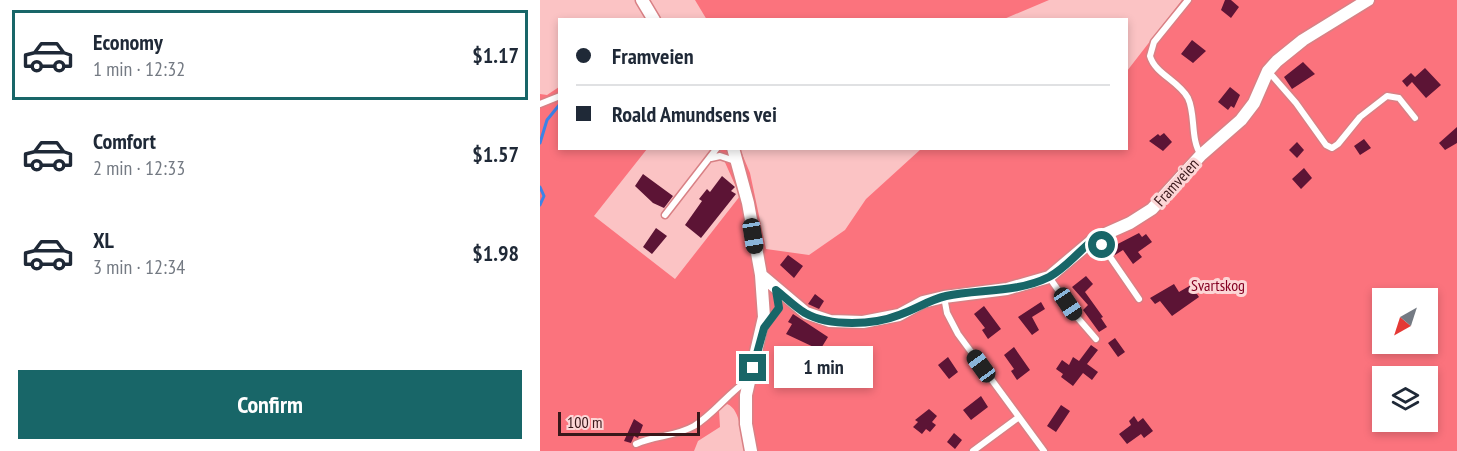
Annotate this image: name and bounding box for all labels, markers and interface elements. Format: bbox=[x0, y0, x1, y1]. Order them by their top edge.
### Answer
icon: car bbox=[21, 28, 75, 82]
text: Economy bbox=[93, 28, 163, 56]
text: $1.17 bbox=[472, 41, 519, 69]
text: Framveien bbox=[612, 42, 694, 70]
text: 1 min · 12:32 bbox=[93, 56, 185, 82]
text: Roald Amundsens vei bbox=[612, 100, 777, 128]
icon: car bbox=[21, 127, 75, 181]
text: Comfort bbox=[93, 127, 156, 155]
text: $1.57 bbox=[472, 140, 519, 168]
street label: Framveien bbox=[1149, 154, 1203, 210]
text: 2 min · 12:33 bbox=[93, 155, 185, 181]
car bbox=[741, 217, 765, 255]
icon: car bbox=[21, 226, 75, 280]
text: XL bbox=[93, 226, 114, 254]
route start bbox=[1088, 231, 1115, 258]
text: $1.98 bbox=[472, 239, 519, 267]
text: 3 min · 12:34 bbox=[93, 254, 185, 280]
park label: Svartskog bbox=[1191, 275, 1245, 295]
car bbox=[1050, 284, 1086, 324]
north arrow bbox=[1372, 288, 1438, 354]
map controls bbox=[1372, 288, 1438, 432]
car bbox=[963, 346, 999, 386]
callout: 1 min bbox=[774, 347, 873, 389]
route end bbox=[739, 354, 766, 381]
text: 1 min bbox=[803, 354, 844, 380]
button: layers bbox=[1372, 366, 1438, 432]
button: Confirm bbox=[18, 370, 522, 439]
scale bar bbox=[558, 409, 700, 436]
text: 100 m bbox=[567, 412, 602, 432]

